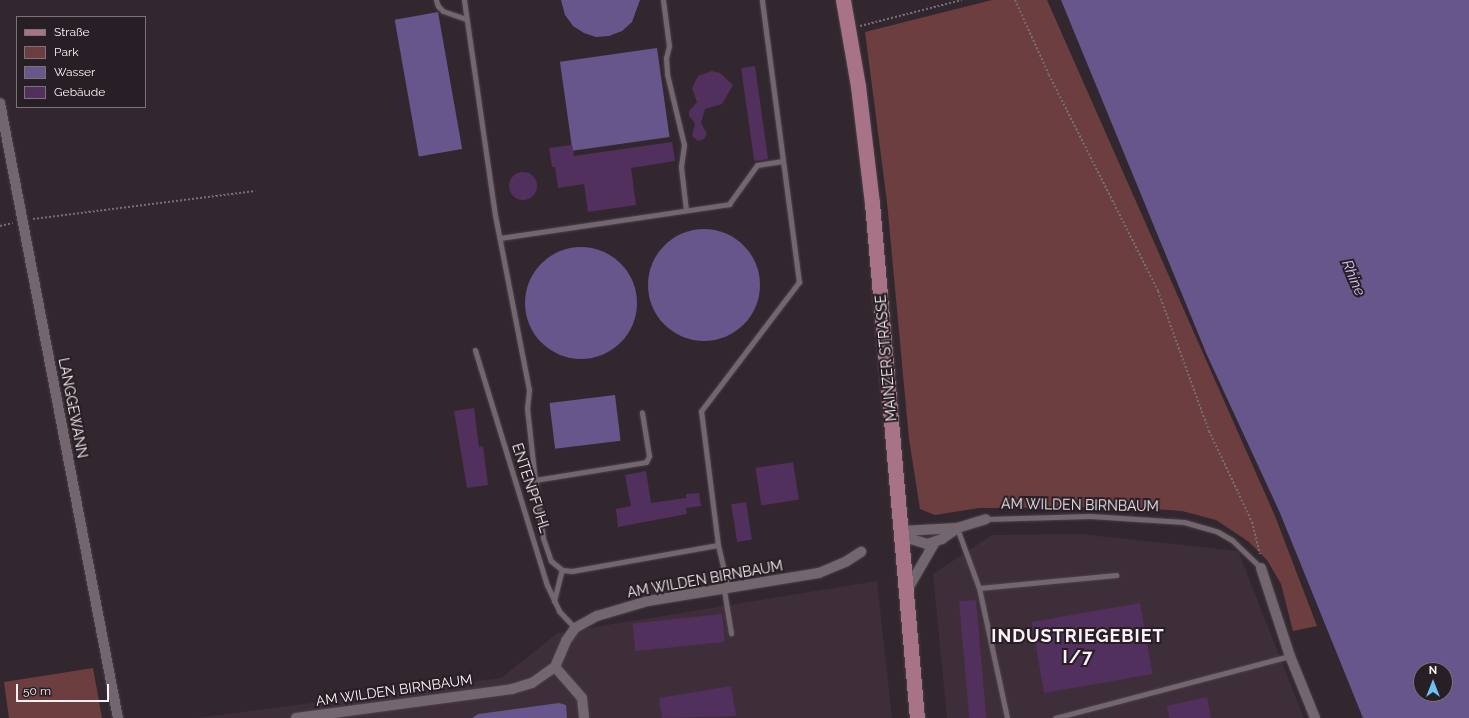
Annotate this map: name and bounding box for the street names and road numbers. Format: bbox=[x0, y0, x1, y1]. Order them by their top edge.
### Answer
street label: MAINZER STRASSE bbox=[872, 294, 900, 422]
street label: LANGGEWANN bbox=[55, 356, 91, 460]
street label: ENTENPFUHL bbox=[509, 441, 553, 535]
street label: AM WILDEN BIRNBAUM bbox=[1001, 495, 1159, 515]
street label: AM WILDEN BIRNBAUM bbox=[626, 557, 784, 601]
street label: AM WILDEN BIRNBAUM bbox=[314, 671, 474, 709]

